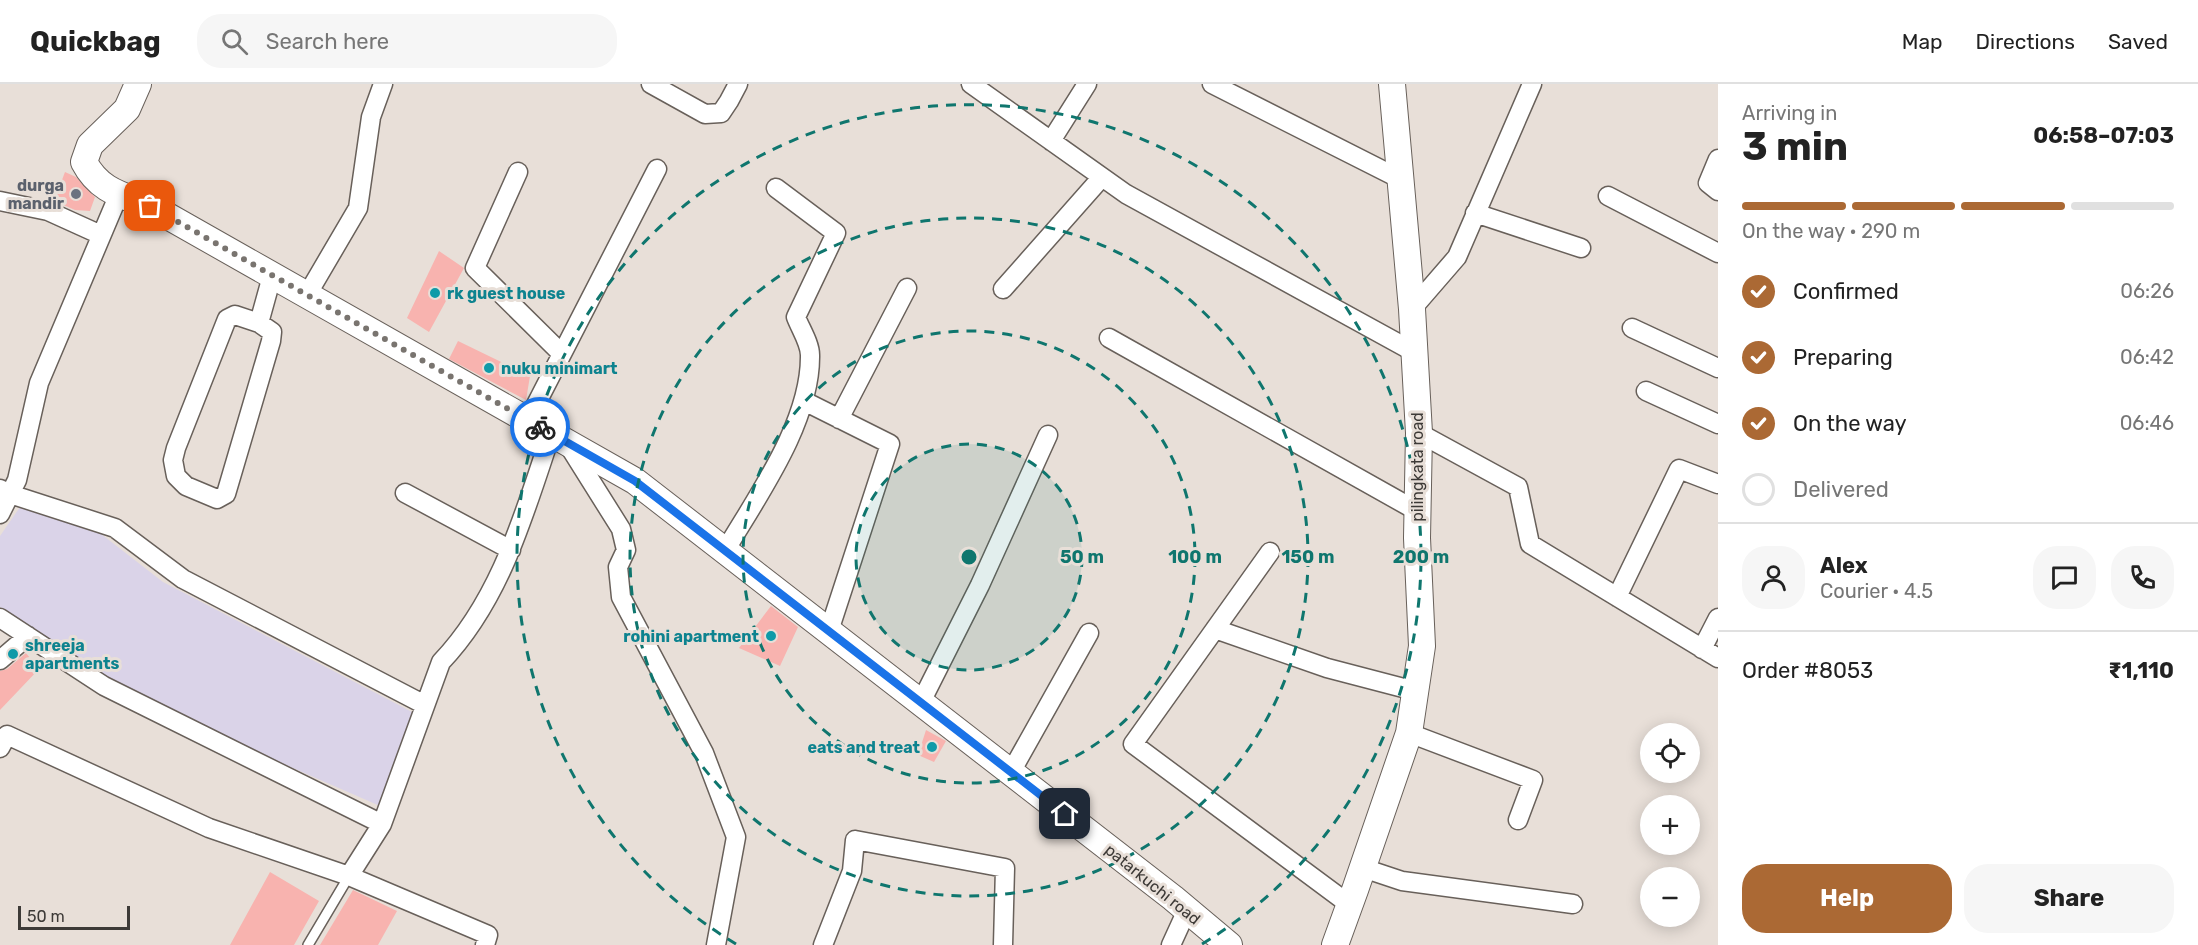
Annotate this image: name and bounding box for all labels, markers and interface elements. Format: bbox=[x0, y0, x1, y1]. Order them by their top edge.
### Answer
search box bbox=[197, 14, 617, 68]
text: Quickbag bbox=[30, 25, 161, 58]
icon: search bbox=[218, 25, 251, 58]
text: Search here bbox=[266, 28, 389, 55]
text: Map bbox=[1902, 29, 1943, 54]
text: Directions bbox=[1976, 29, 2075, 54]
text: Saved bbox=[2108, 29, 2168, 54]
text: Arriving in bbox=[1742, 101, 1837, 125]
text: 06:58–07:03 bbox=[2033, 122, 2174, 149]
text: 3 min bbox=[1742, 124, 1848, 170]
place label: durga mandir bbox=[8, 176, 65, 213]
pin bbox=[124, 180, 175, 231]
marker: durga mandir bbox=[69, 187, 83, 201]
icon: bag bbox=[133, 189, 166, 222]
text: On the way · 290 m bbox=[1742, 219, 1920, 243]
icon: check bbox=[1742, 275, 1775, 308]
text: Confirmed bbox=[1793, 278, 1899, 305]
text: 06:26 bbox=[2120, 279, 2174, 303]
place label: rk guest house bbox=[447, 284, 565, 303]
marker: rk guest house bbox=[428, 286, 442, 300]
icon: check bbox=[1742, 341, 1775, 374]
text: Preparing bbox=[1793, 344, 1893, 371]
text: 06:42 bbox=[2120, 345, 2174, 369]
place label: nuku minimart bbox=[501, 359, 618, 378]
marker: nuku minimart bbox=[482, 361, 496, 375]
courier bbox=[510, 397, 570, 457]
icon: check bbox=[1742, 407, 1775, 440]
text: On the way bbox=[1793, 410, 1907, 437]
icon: bike bbox=[524, 411, 557, 444]
text: 06:46 bbox=[2120, 411, 2174, 435]
street label: pilingkata road bbox=[1408, 412, 1427, 522]
text: Delivered bbox=[1793, 476, 1889, 503]
text: 50 m bbox=[1060, 546, 1104, 568]
text: 100 m bbox=[1168, 546, 1222, 568]
text: 150 m bbox=[1281, 546, 1335, 568]
text: 200 m bbox=[1393, 546, 1449, 568]
button: person bbox=[1742, 546, 1805, 609]
button: chat bbox=[2033, 546, 2096, 609]
button: phone bbox=[2111, 546, 2174, 609]
centre of rings bbox=[959, 547, 979, 567]
text: Alex bbox=[1820, 552, 1868, 579]
text: Courier · 4.5 bbox=[1820, 579, 1933, 603]
place label: rohini apartment bbox=[623, 627, 760, 646]
marker: rohini apartment bbox=[764, 629, 778, 643]
place label: shreeja apartments bbox=[25, 636, 120, 673]
marker: shreeja apartments bbox=[6, 647, 20, 661]
text: Order #8053 bbox=[1742, 657, 1873, 684]
text: ₹1,110 bbox=[2108, 657, 2174, 684]
map controls bbox=[1640, 723, 1700, 927]
button: locate bbox=[1640, 723, 1700, 783]
place label: eats and treat bbox=[807, 738, 921, 757]
marker: eats and treat bbox=[925, 740, 939, 754]
pin bbox=[1039, 788, 1090, 839]
button: + bbox=[1640, 795, 1700, 855]
icon: home bbox=[1048, 797, 1081, 830]
street label: patarkuchi road bbox=[1101, 840, 1204, 929]
button: Help bbox=[1742, 864, 1952, 933]
button: Share bbox=[1964, 864, 2174, 933]
button: − bbox=[1640, 867, 1700, 927]
scale bar bbox=[18, 903, 130, 930]
text: 50 m bbox=[27, 907, 65, 926]

